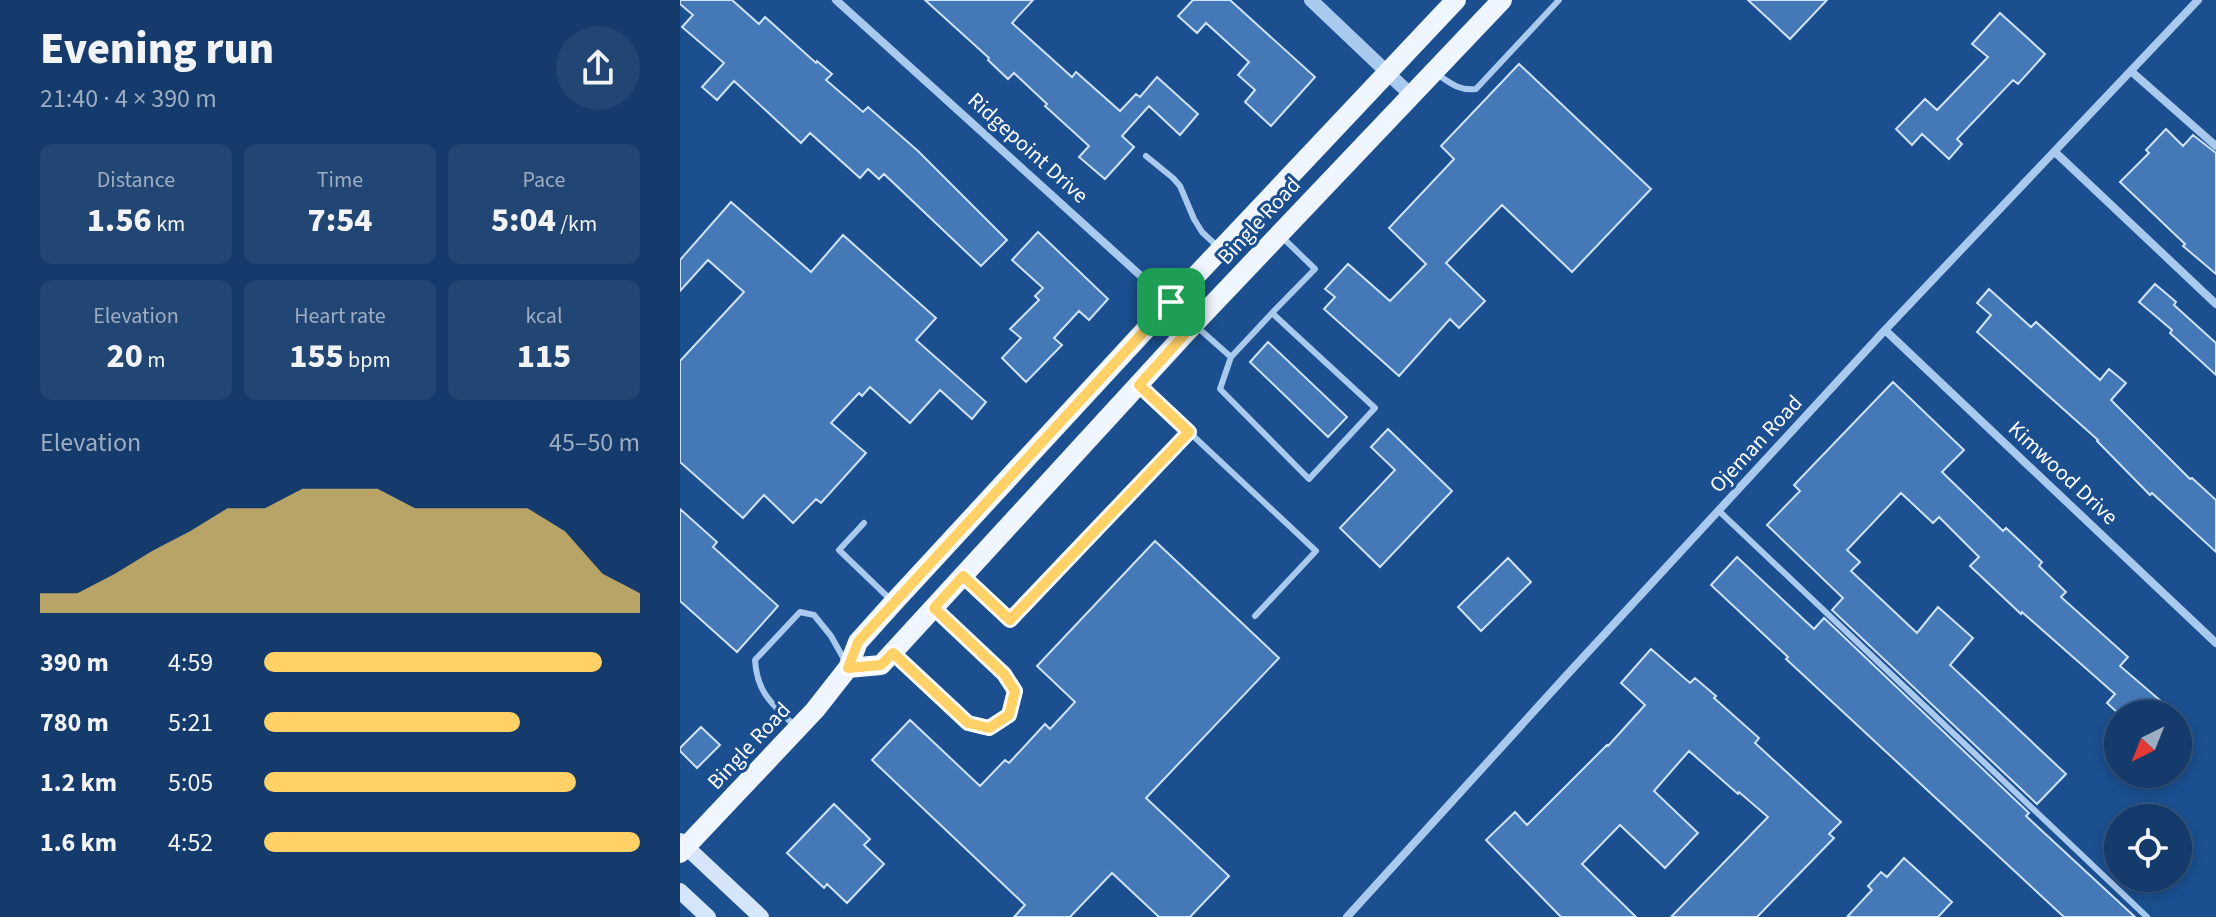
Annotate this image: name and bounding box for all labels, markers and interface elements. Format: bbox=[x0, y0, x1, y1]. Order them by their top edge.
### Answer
text: Evening run bbox=[40, 18, 274, 81]
button: share bbox=[556, 26, 640, 110]
text: 21:40 · 4 × 390 m bbox=[40, 80, 217, 117]
street label: Ridgepoint Drive bbox=[960, 85, 1096, 211]
text: Distance bbox=[97, 164, 175, 196]
text: Time bbox=[317, 164, 363, 196]
text: Pace bbox=[522, 164, 566, 196]
street label: Bingle Road bbox=[1210, 170, 1308, 272]
text: 1.56 bbox=[87, 196, 152, 245]
text: 7:54 bbox=[307, 196, 373, 245]
text: 5:04 bbox=[491, 196, 556, 245]
text: km bbox=[152, 208, 185, 240]
text: /km bbox=[556, 208, 597, 240]
pin bbox=[1137, 268, 1205, 336]
icon: arrive bbox=[1149, 280, 1193, 324]
text: Elevation bbox=[93, 300, 179, 332]
text: Heart rate bbox=[294, 300, 386, 332]
text: kcal bbox=[525, 300, 563, 332]
text: 20 bbox=[107, 332, 143, 381]
text: 155 bbox=[289, 332, 344, 381]
text: 115 bbox=[517, 332, 571, 381]
text: m bbox=[143, 344, 165, 376]
text: bpm bbox=[344, 344, 391, 376]
street label: Ojeman Road bbox=[1702, 388, 1810, 500]
street label: Kimwood Drive bbox=[2001, 413, 2125, 533]
text: Elevation bbox=[40, 424, 141, 461]
text: 45–50 m bbox=[549, 424, 640, 461]
text: 390 m bbox=[40, 644, 109, 681]
text: 4:59 bbox=[168, 644, 213, 681]
street label: Bingle Road bbox=[700, 695, 798, 797]
north arrow bbox=[2104, 700, 2192, 788]
map controls bbox=[2104, 700, 2192, 892]
text: 780 m bbox=[40, 704, 109, 741]
text: 5:21 bbox=[168, 704, 213, 741]
text: 1.2 km bbox=[40, 764, 117, 801]
text: 5:05 bbox=[168, 764, 213, 801]
button: locate bbox=[2104, 804, 2192, 892]
text: 1.6 km bbox=[40, 824, 117, 861]
text: 4:52 bbox=[168, 824, 213, 861]

